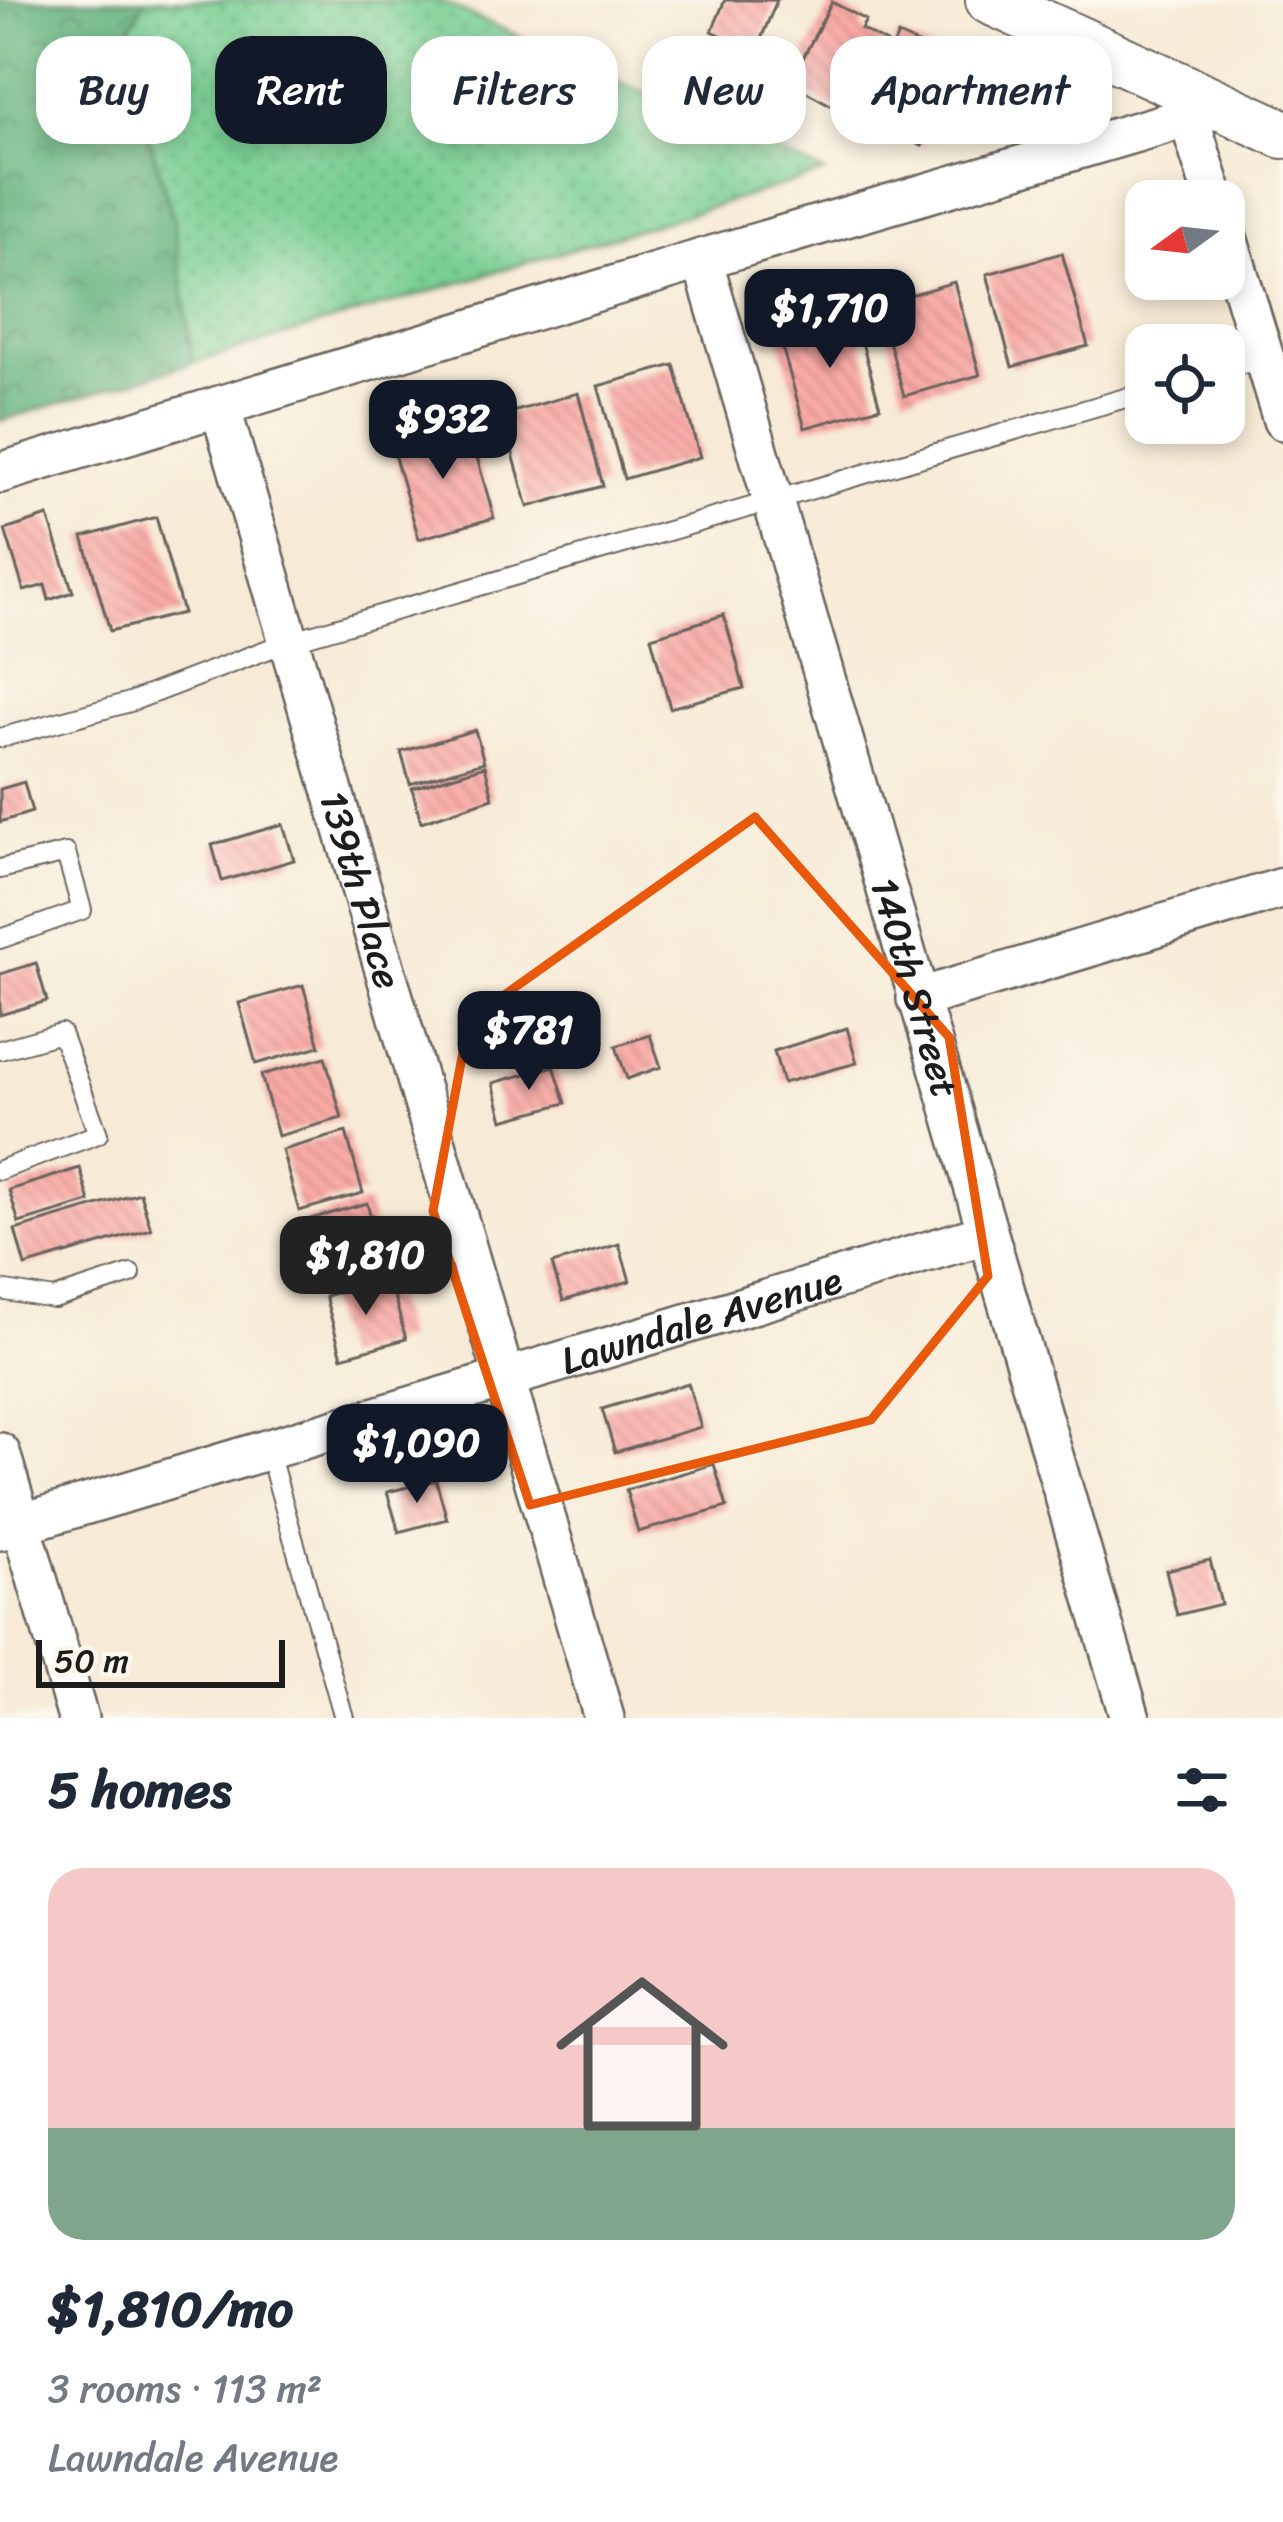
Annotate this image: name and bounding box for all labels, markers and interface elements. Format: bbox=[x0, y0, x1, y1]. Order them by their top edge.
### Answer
chip: Buy bbox=[36, 36, 191, 144]
chip: Rent bbox=[215, 36, 387, 144]
chip: Filters bbox=[411, 36, 618, 144]
chip: New bbox=[642, 36, 806, 144]
chip: Apartment bbox=[830, 36, 1112, 144]
north arrow bbox=[1125, 180, 1245, 300]
map controls bbox=[1125, 180, 1245, 444]
pin: $1,710 bbox=[732, 269, 928, 371]
text: $1,710 bbox=[771, 273, 889, 342]
button: locate bbox=[1125, 324, 1245, 444]
pin: $932 bbox=[372, 380, 514, 482]
text: $932 bbox=[396, 384, 490, 453]
street label: 139th Place bbox=[299, 782, 423, 997]
street label: 140th Street bbox=[850, 869, 980, 1106]
pin: $781 bbox=[458, 991, 600, 1093]
text: $781 bbox=[485, 995, 573, 1064]
pin: $1,810 bbox=[268, 1216, 464, 1318]
text: $1,810 bbox=[307, 1220, 425, 1289]
street label: Lawndale Avenue bbox=[552, 1245, 850, 1395]
pin: $1,090 bbox=[319, 1404, 515, 1506]
text: $1,090 bbox=[354, 1408, 480, 1477]
text: 50 m bbox=[54, 1632, 129, 1690]
scale bar bbox=[36, 1634, 285, 1687]
text: 5 homes bbox=[48, 1745, 231, 1835]
icon: filters bbox=[1169, 1757, 1235, 1823]
icon: home bbox=[534, 1946, 750, 2162]
text: $1,810/mo bbox=[48, 2264, 293, 2354]
text: 3 rooms · 113 m² bbox=[48, 2354, 322, 2423]
text: Lawndale Avenue bbox=[48, 2423, 338, 2492]

